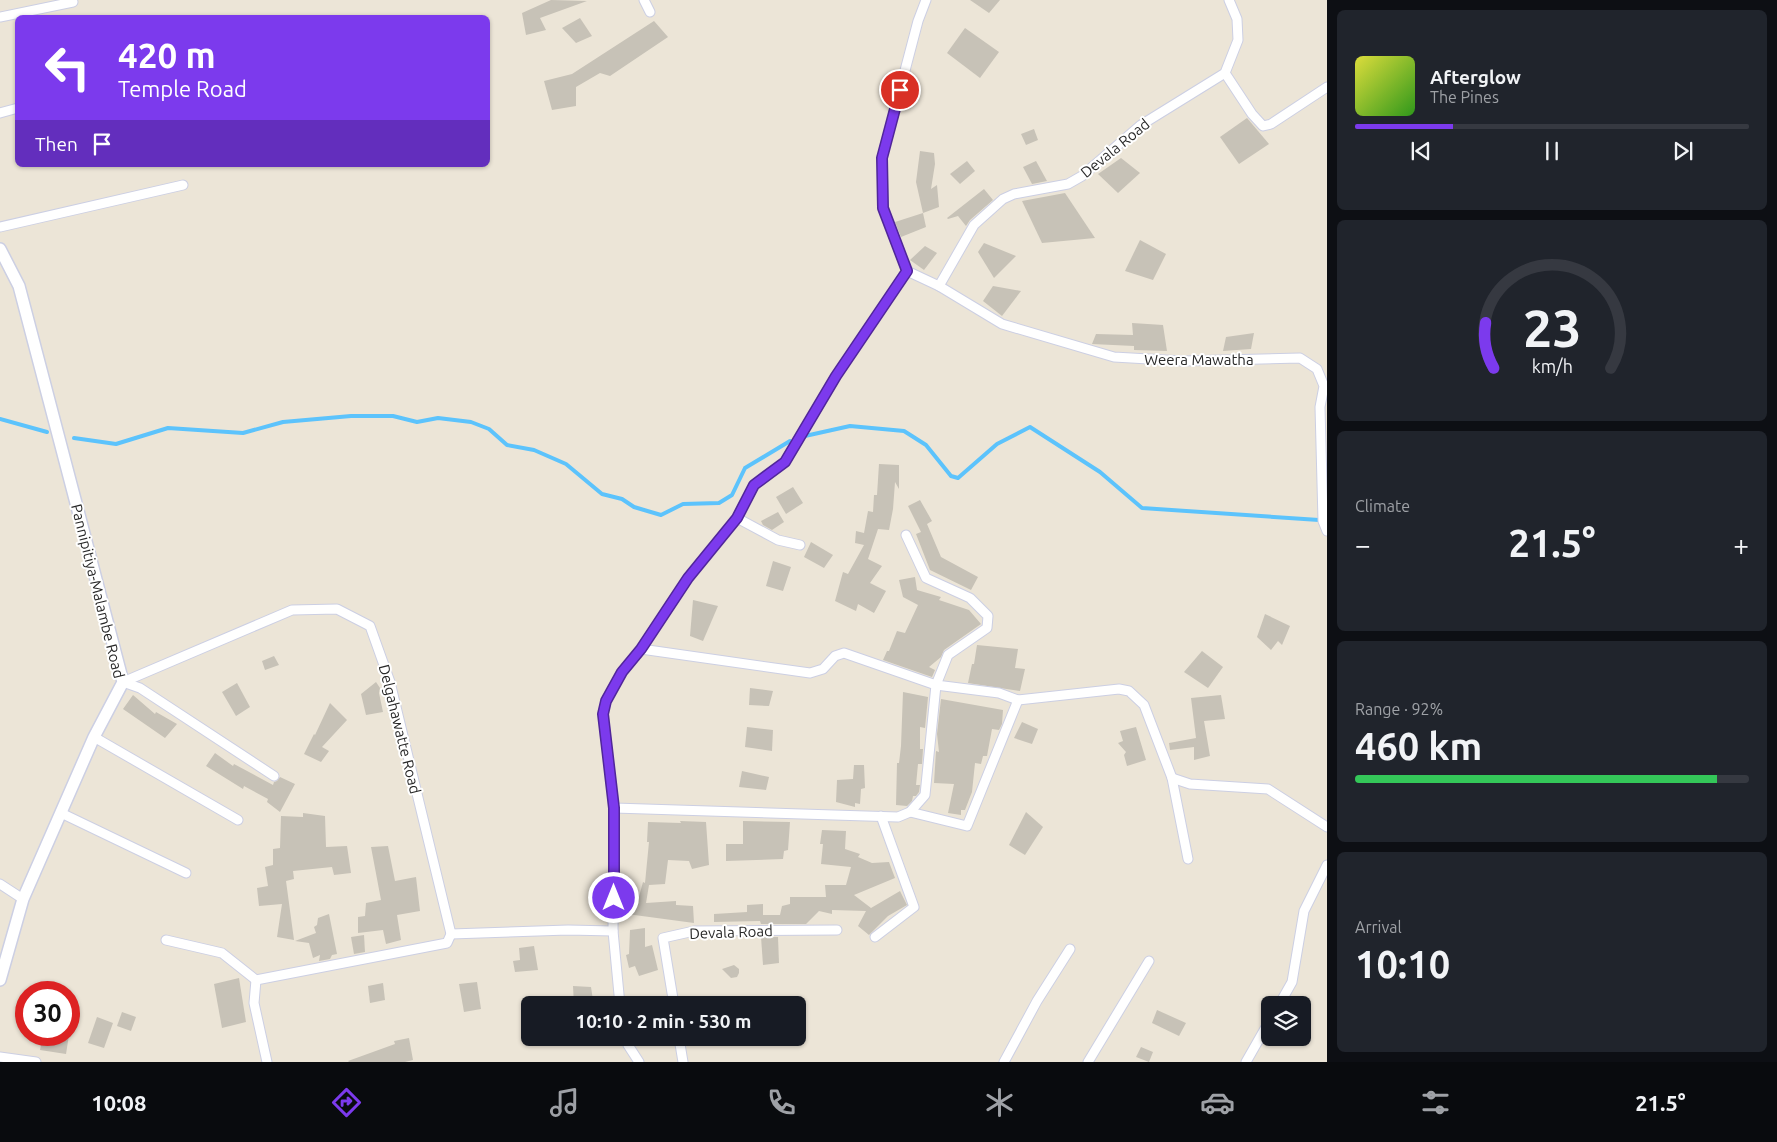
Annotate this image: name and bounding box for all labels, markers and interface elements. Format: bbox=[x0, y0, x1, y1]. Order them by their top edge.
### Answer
icon: left bbox=[35, 35, 100, 100]
text: 420 m bbox=[118, 35, 216, 75]
text: Afterglow bbox=[1430, 66, 1521, 88]
pin bbox=[879, 69, 921, 111]
text: Temple Road bbox=[118, 76, 247, 101]
icon: arrive bbox=[886, 76, 914, 104]
text: The Pines bbox=[1430, 88, 1499, 106]
street label: Devala Road bbox=[1077, 115, 1153, 181]
icon: arrive bbox=[88, 130, 116, 158]
text: Then bbox=[35, 133, 78, 155]
icon: previous bbox=[1407, 137, 1435, 165]
icon: pause bbox=[1538, 137, 1566, 165]
icon: next bbox=[1669, 137, 1697, 165]
text: 23 bbox=[1523, 299, 1581, 357]
street label: Weera Mawatha bbox=[1144, 351, 1254, 368]
text: km/h bbox=[1531, 356, 1573, 376]
text: Climate bbox=[1355, 497, 1410, 515]
street label: Pannipitiya-Malambe Road bbox=[68, 502, 128, 680]
text: 21.5° bbox=[1508, 522, 1596, 564]
text: − bbox=[1355, 529, 1371, 560]
text: + bbox=[1733, 529, 1749, 560]
street label: Delgahawatte Road bbox=[376, 663, 424, 795]
text: Range · 92% bbox=[1355, 700, 1443, 718]
text: 460 km bbox=[1355, 725, 1482, 767]
position arrow bbox=[587, 871, 639, 923]
text: Arrival bbox=[1355, 918, 1402, 936]
street label: Devala Road bbox=[689, 922, 773, 942]
text: 10:10 bbox=[1355, 943, 1450, 985]
speed limit sign: 30 bbox=[15, 981, 80, 1046]
map controls bbox=[1261, 996, 1311, 1046]
button: layers bbox=[1261, 996, 1311, 1046]
text: 10:10 · 2 min · 530 m bbox=[576, 1010, 751, 1032]
icon: directions bbox=[329, 1085, 364, 1120]
icon: music bbox=[547, 1085, 582, 1120]
icon: phone bbox=[764, 1085, 799, 1120]
icon: climate bbox=[982, 1085, 1017, 1120]
icon: car bbox=[1200, 1085, 1235, 1120]
icon: filters bbox=[1418, 1085, 1453, 1120]
text: 10:08 bbox=[91, 1090, 146, 1115]
text: 21.5° bbox=[1635, 1090, 1686, 1115]

